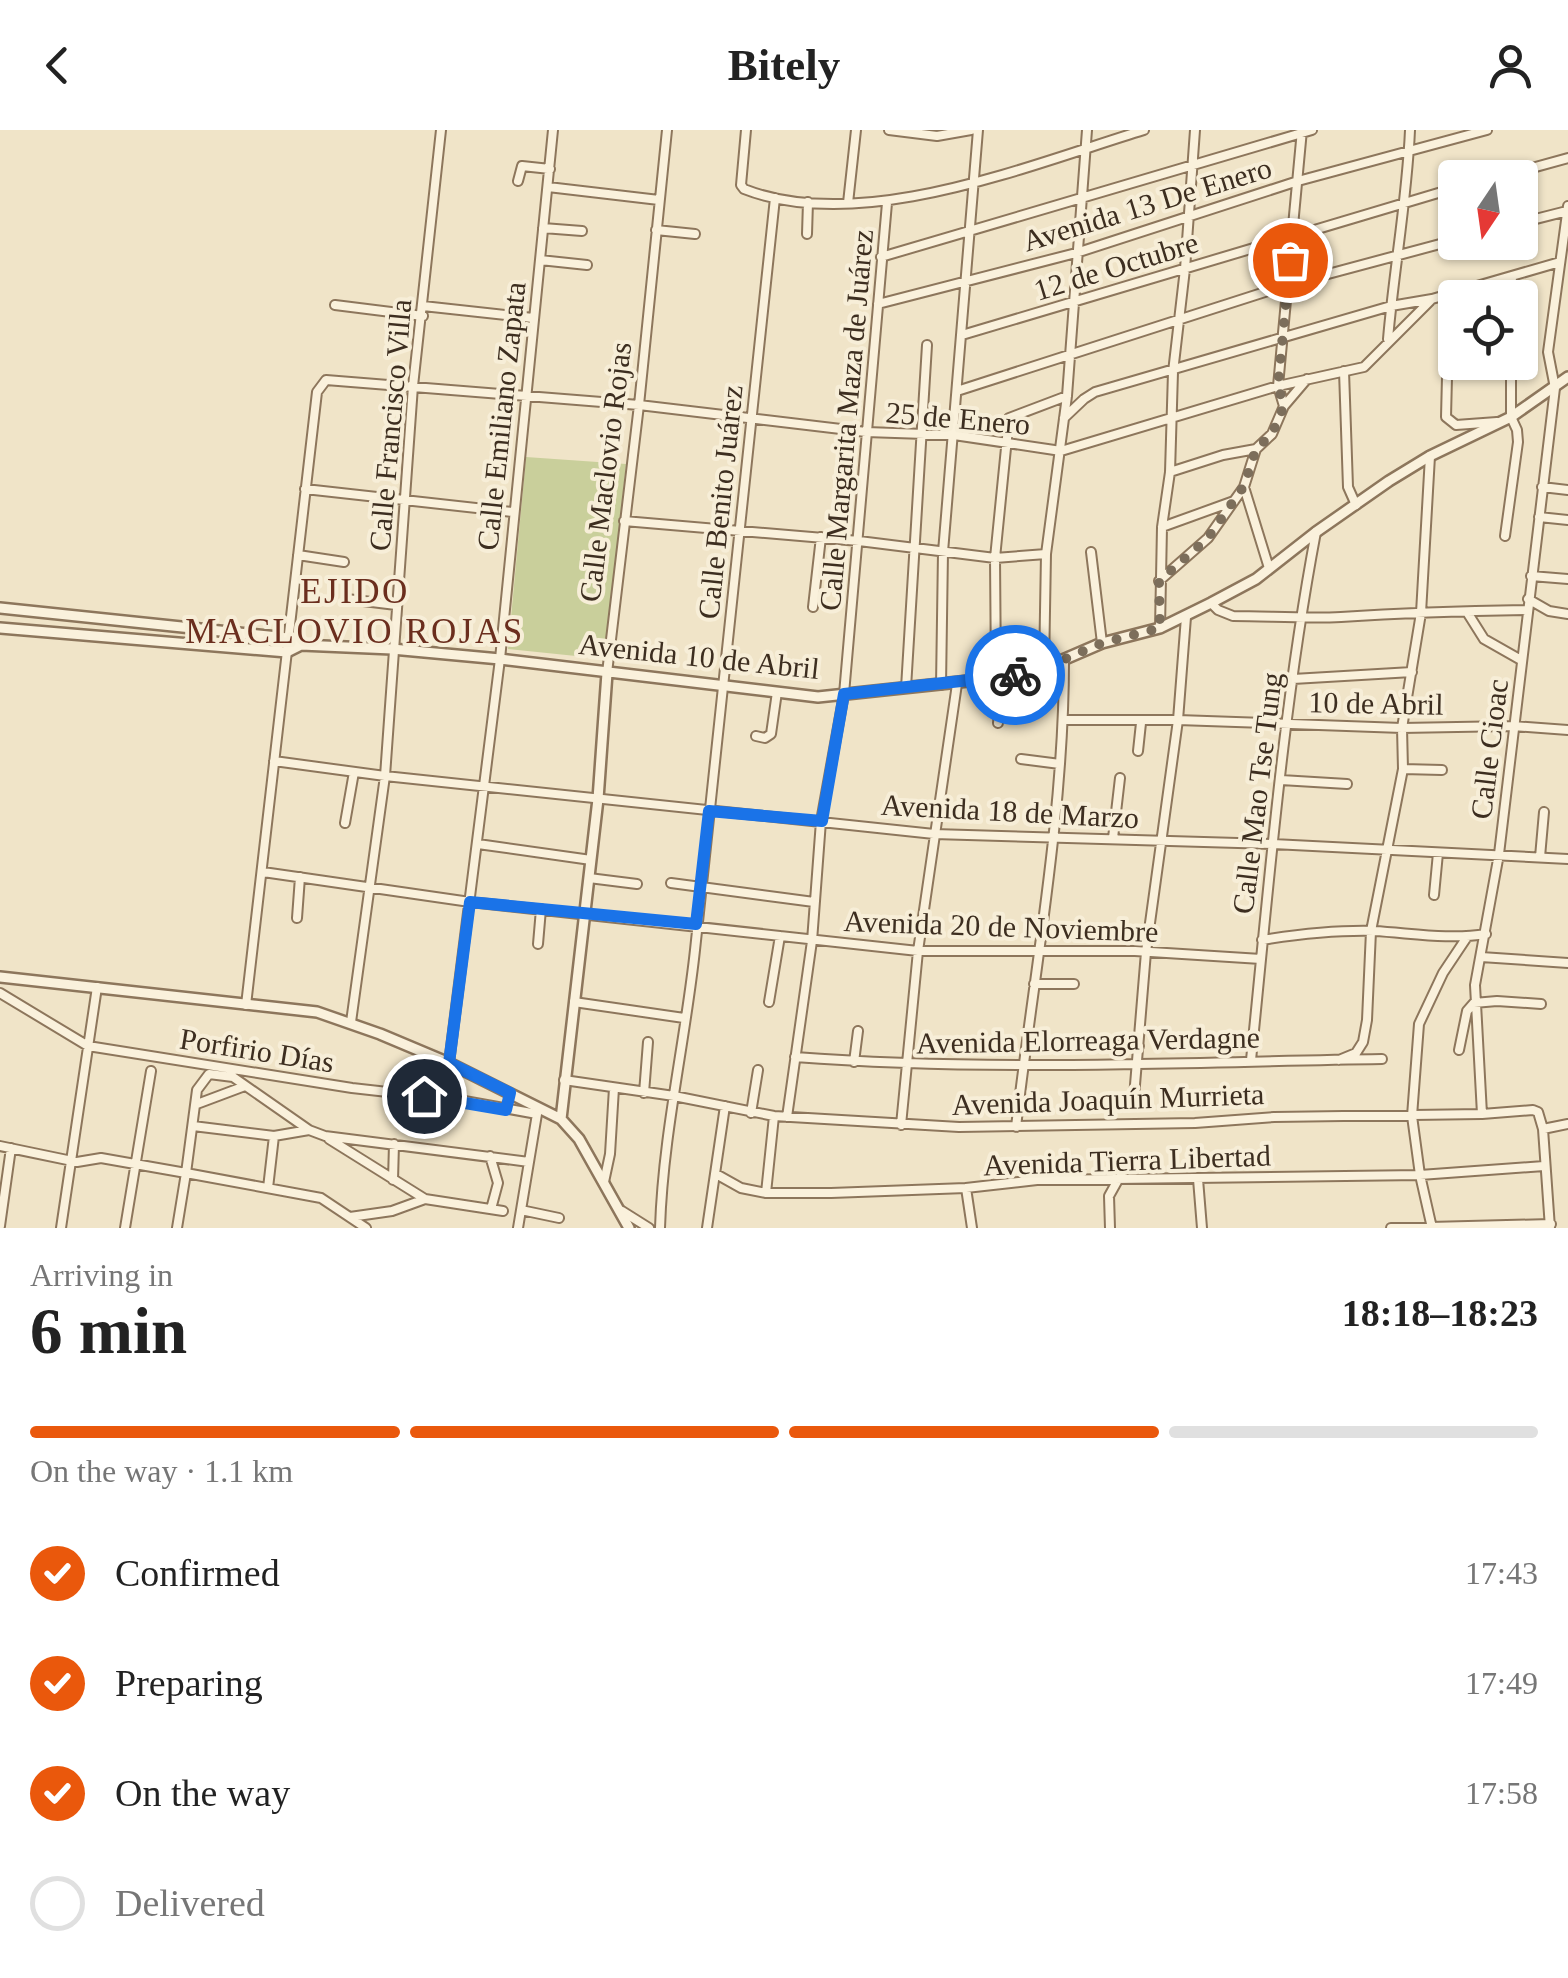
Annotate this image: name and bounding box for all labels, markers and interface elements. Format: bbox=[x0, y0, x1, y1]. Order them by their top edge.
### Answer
icon: back bbox=[30, 38, 85, 93]
icon: person bbox=[1483, 38, 1538, 93]
text: Bitely bbox=[728, 40, 840, 90]
street label: Avenida 13 De Enero bbox=[1019, 150, 1275, 258]
north arrow bbox=[1438, 160, 1538, 260]
map controls bbox=[1438, 160, 1538, 380]
pin bbox=[1248, 218, 1333, 303]
street label: 12 de Octubre bbox=[1030, 225, 1202, 307]
street label: Calle Margarita Maza de Juárez bbox=[813, 228, 879, 612]
icon: bag bbox=[1263, 233, 1318, 288]
street label: Calle Emiliano Zapata bbox=[470, 280, 532, 552]
button: locate bbox=[1438, 280, 1538, 380]
street label: Calle Francisco Villa bbox=[363, 298, 417, 552]
street label: Calle Maclovio Rojas bbox=[573, 340, 637, 604]
street label: Calle Benito Juárez bbox=[691, 383, 749, 621]
street label: 25 de Enero bbox=[884, 395, 1032, 441]
district label: EJIDO MACLOVIO ROJAS bbox=[185, 572, 525, 651]
courier bbox=[965, 625, 1065, 725]
street label: Avenida 10 de Abril bbox=[577, 627, 821, 685]
icon: bike bbox=[988, 648, 1043, 703]
street label: Calle Mao Tse Tung bbox=[1226, 670, 1288, 916]
street label: Calle Cioac bbox=[1464, 677, 1514, 821]
street label: 10 de Abril bbox=[1308, 685, 1444, 721]
street label: Avenida 18 de Marzo bbox=[880, 788, 1140, 834]
street label: Avenida 20 de Noviembre bbox=[843, 904, 1159, 948]
street label: Avenida Elorreaga Verdagne bbox=[916, 1021, 1260, 1059]
street label: Porfirio Días bbox=[177, 1022, 337, 1078]
pin bbox=[382, 1054, 467, 1139]
icon: home bbox=[397, 1069, 452, 1124]
street label: Avenida Joaquín Murrieta bbox=[951, 1077, 1265, 1121]
street label: Avenida Tierra Libertad bbox=[983, 1138, 1271, 1182]
text: Arriving in bbox=[30, 1257, 173, 1293]
text: 18:18–18:23 bbox=[1342, 1292, 1538, 1334]
text: 6 min bbox=[30, 1295, 187, 1367]
text: On the way · 1.1 km bbox=[30, 1453, 293, 1489]
icon: check bbox=[30, 1546, 85, 1601]
text: Confirmed bbox=[115, 1552, 280, 1594]
text: 17:43 bbox=[1465, 1555, 1538, 1591]
icon: check bbox=[30, 1656, 85, 1711]
text: Preparing bbox=[115, 1662, 263, 1704]
text: 17:49 bbox=[1465, 1665, 1538, 1701]
icon: check bbox=[30, 1766, 85, 1821]
text: On the way bbox=[115, 1772, 290, 1814]
text: 17:58 bbox=[1465, 1775, 1538, 1811]
text: Delivered bbox=[115, 1882, 265, 1924]

